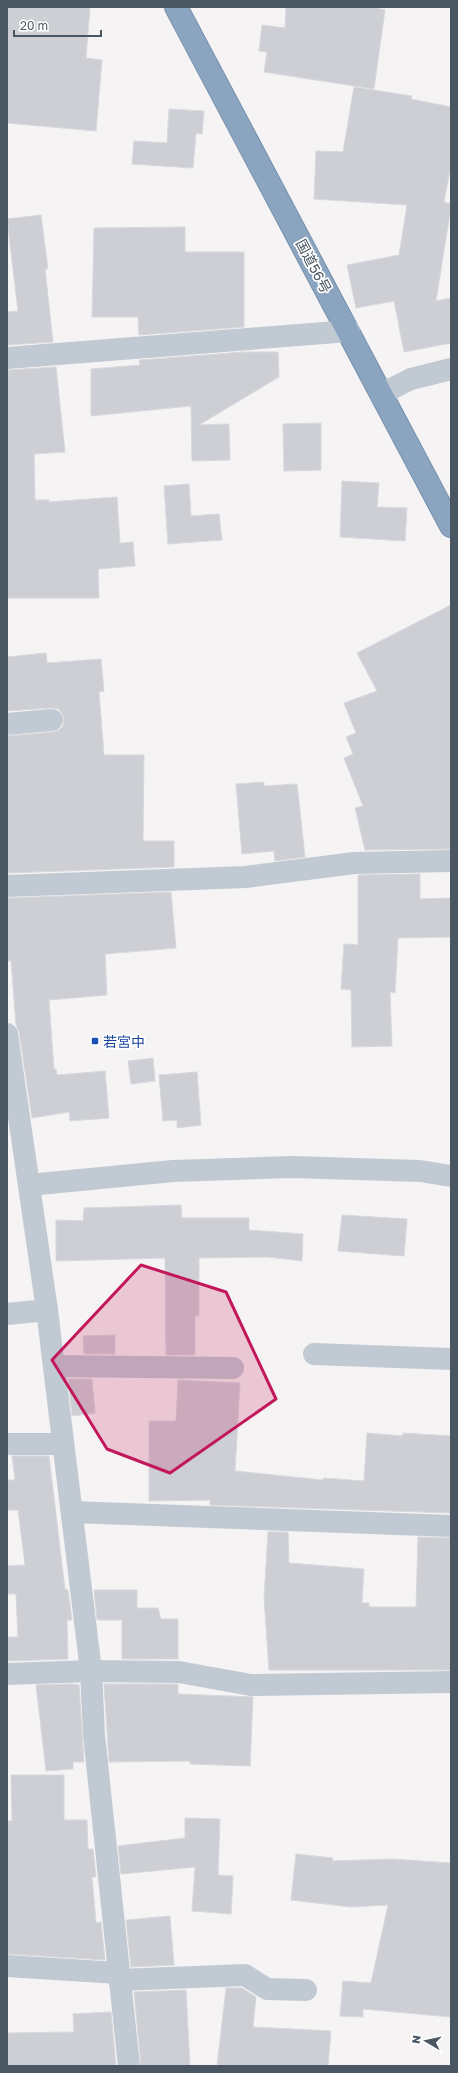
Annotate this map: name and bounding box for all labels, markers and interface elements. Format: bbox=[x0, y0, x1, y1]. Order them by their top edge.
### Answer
scale bar bbox=[14, 12, 101, 38]
text: 20 m bbox=[20, 18, 48, 33]
street label: 国道56号 bbox=[293, 236, 335, 296]
place label: 若宮中 bbox=[103, 1033, 145, 1050]
marker: 若宮中 bbox=[90, 1036, 100, 1046]
north arrow bbox=[406, 2021, 446, 2061]
text: N bbox=[409, 2034, 423, 2045]

